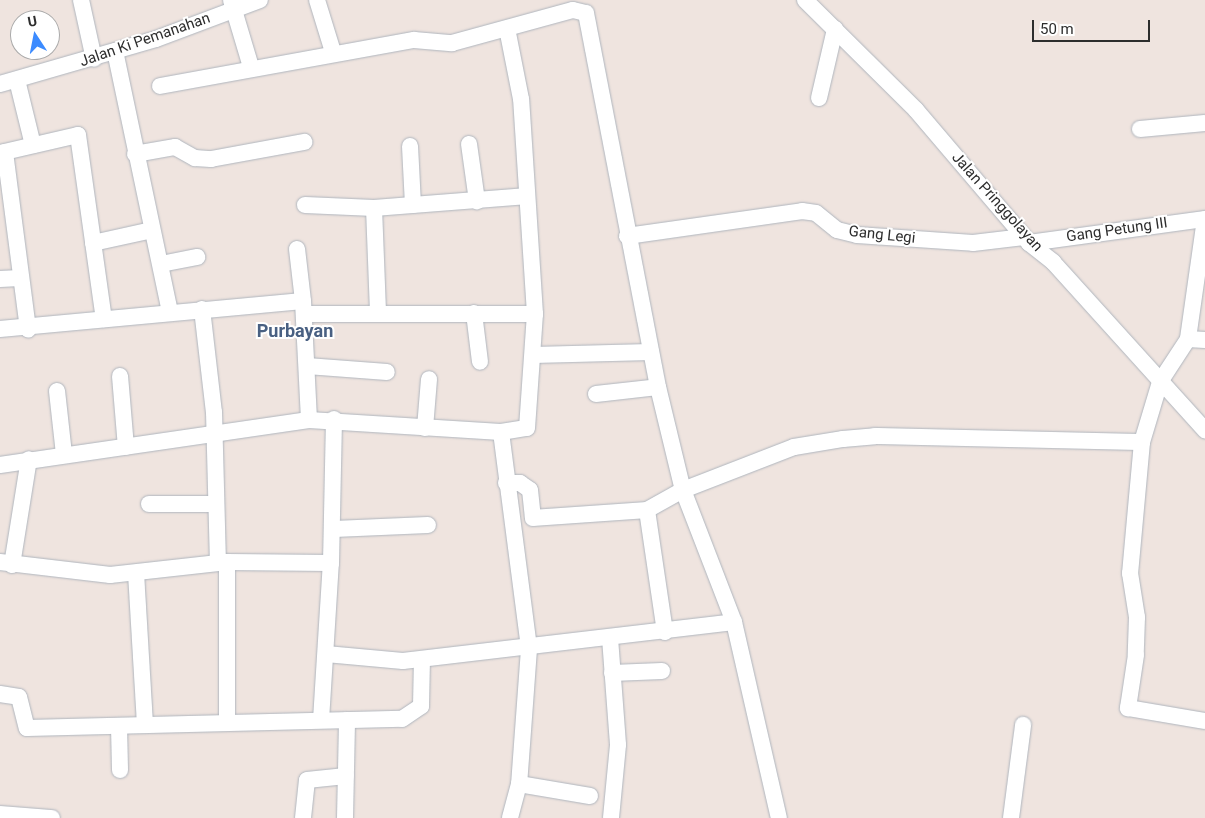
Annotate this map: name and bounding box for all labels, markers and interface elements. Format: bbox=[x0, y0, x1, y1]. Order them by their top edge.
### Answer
street label: Jalan Ki Pemanahan bbox=[77, 9, 213, 71]
north arrow bbox=[10, 10, 60, 60]
scale bar bbox=[1035, 10, 1152, 42]
text: U bbox=[26, 13, 38, 30]
text: 50 m bbox=[1040, 20, 1074, 38]
street label: Jalan Pringgolayan bbox=[948, 149, 1046, 255]
street label: Gang Petung III bbox=[1065, 214, 1169, 246]
street label: Gang Legi bbox=[848, 223, 916, 247]
district label: Purbayan bbox=[257, 320, 333, 342]

